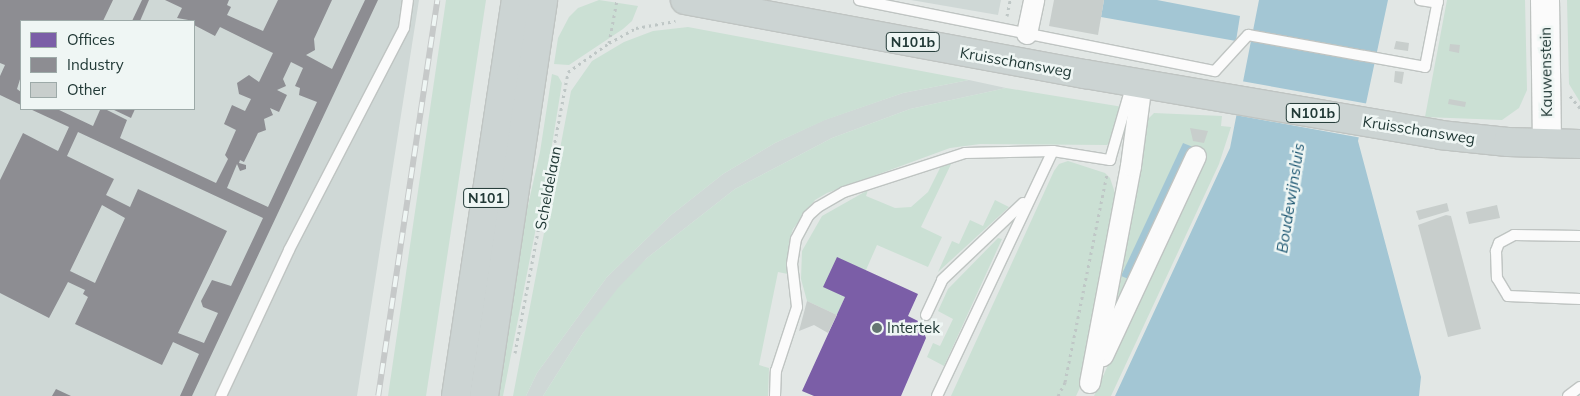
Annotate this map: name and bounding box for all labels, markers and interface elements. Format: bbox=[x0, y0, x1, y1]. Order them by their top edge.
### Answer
legend bbox=[20, 20, 195, 110]
street label: Kauwenstein bbox=[1536, 27, 1556, 117]
text: Offices bbox=[67, 30, 115, 49]
road number: N101b bbox=[886, 31, 940, 54]
street label: Kruisschansweg bbox=[959, 43, 1073, 81]
text: Industry bbox=[67, 55, 124, 74]
text: Other bbox=[67, 80, 106, 99]
road number: N101b bbox=[1286, 102, 1340, 125]
street label: Kruisschansweg bbox=[1362, 112, 1476, 148]
water label: Boudewijnsluis bbox=[1272, 142, 1308, 254]
street label: Scheldelaan bbox=[531, 145, 565, 231]
road number: N101 bbox=[462, 187, 510, 210]
place label: Intertek bbox=[887, 319, 940, 337]
marker: Intertek bbox=[871, 322, 883, 334]

